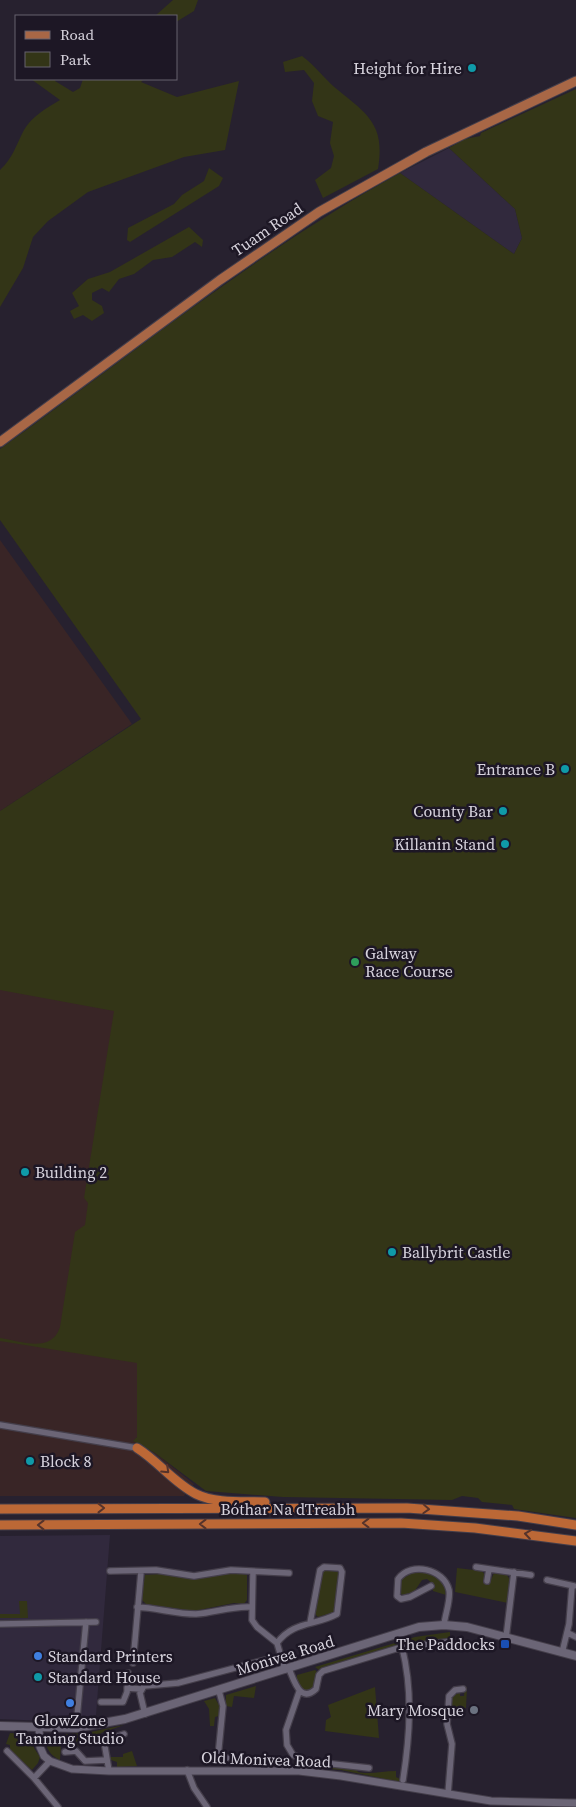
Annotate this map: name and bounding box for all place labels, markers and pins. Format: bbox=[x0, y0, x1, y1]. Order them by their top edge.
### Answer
place label: Height for Hire bbox=[353, 57, 462, 79]
marker: Height for Hire bbox=[466, 62, 478, 74]
place label: Entrance B bbox=[476, 758, 555, 780]
marker: Entrance B bbox=[559, 763, 571, 775]
place label: County Bar bbox=[413, 800, 493, 822]
marker: County Bar bbox=[497, 805, 509, 817]
place label: Killanin Stand bbox=[394, 833, 495, 855]
marker: Killanin Stand bbox=[499, 838, 511, 850]
place label: Galway Race Course bbox=[365, 942, 453, 982]
marker: Galway Race Course bbox=[349, 956, 361, 968]
place label: Building 2 bbox=[35, 1161, 107, 1183]
marker: Building 2 bbox=[19, 1166, 31, 1178]
place label: Ballybrit Castle bbox=[402, 1241, 510, 1263]
marker: Ballybrit Castle bbox=[386, 1246, 398, 1258]
place label: Block 8 bbox=[40, 1450, 92, 1472]
marker: Block 8 bbox=[24, 1455, 36, 1467]
place label: The Paddocks bbox=[396, 1633, 495, 1655]
marker: The Paddocks bbox=[499, 1638, 511, 1650]
place label: Standard Printers bbox=[48, 1645, 173, 1667]
marker: Standard Printers bbox=[32, 1650, 44, 1662]
place label: Standard House bbox=[48, 1666, 161, 1688]
marker: Standard House bbox=[32, 1671, 44, 1683]
marker: GlowZone Tanning Studio bbox=[64, 1697, 76, 1709]
place label: Mary Mosque bbox=[367, 1699, 464, 1721]
marker: Mary Mosque bbox=[468, 1704, 480, 1716]
place label: GlowZone Tanning Studio bbox=[16, 1709, 124, 1749]

